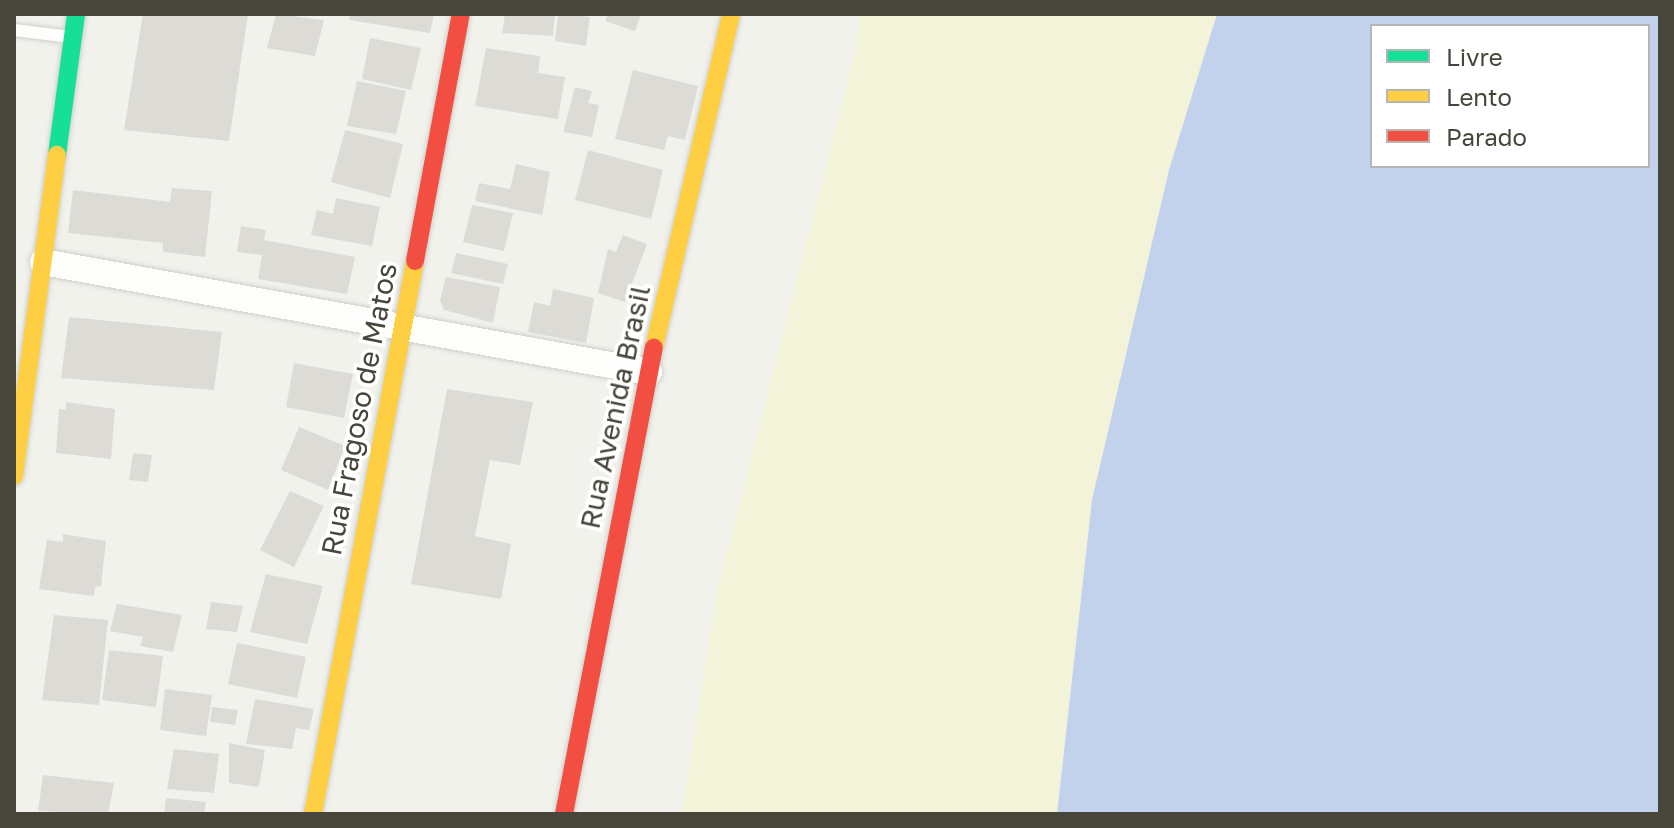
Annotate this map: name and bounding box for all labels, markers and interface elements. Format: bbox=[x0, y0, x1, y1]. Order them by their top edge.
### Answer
legend bbox=[1370, 24, 1650, 168]
text: Livre bbox=[1446, 42, 1503, 71]
text: Lento bbox=[1446, 82, 1512, 111]
text: Parado bbox=[1446, 122, 1527, 151]
street label: Rua Fragoso de Matos bbox=[314, 260, 404, 558]
street label: Rua Avenida Brasil bbox=[573, 282, 657, 532]

